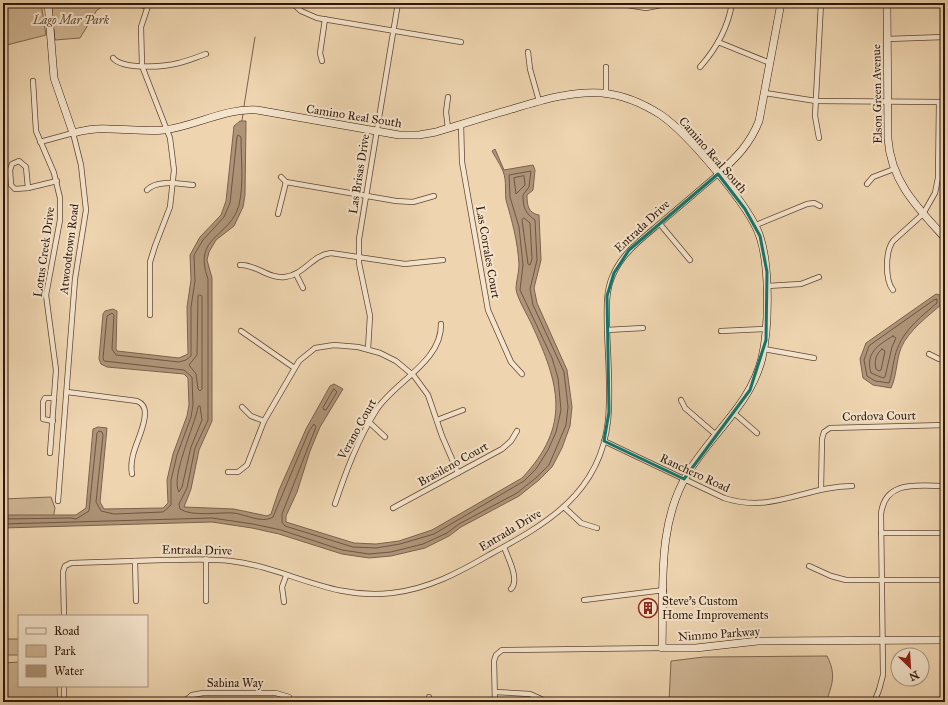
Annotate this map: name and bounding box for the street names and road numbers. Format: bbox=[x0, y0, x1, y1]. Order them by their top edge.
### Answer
street label: Elson Green Avenue bbox=[869, 44, 885, 144]
street label: Camino Real South bbox=[305, 102, 403, 131]
street label: Camino Real South bbox=[676, 114, 750, 196]
street label: Las Brisas Drive bbox=[346, 133, 372, 215]
street label: Entrada Drive bbox=[612, 197, 672, 255]
street label: Atwoodtown Road bbox=[56, 203, 82, 296]
street label: Las Corrales Court bbox=[473, 205, 503, 300]
street label: Lotus Creek Drive bbox=[31, 206, 57, 298]
street label: Verano Court bbox=[334, 396, 380, 462]
street label: Cordova Court bbox=[842, 408, 917, 424]
street label: Brasileno Court bbox=[415, 439, 491, 489]
street label: Ranchero Road bbox=[658, 451, 732, 495]
street label: Entrada Drive bbox=[476, 506, 544, 554]
street label: Entrada Drive bbox=[162, 542, 232, 558]
street label: Nimmo Parkway bbox=[677, 624, 761, 644]
street label: Sabina Way bbox=[207, 676, 264, 690]

